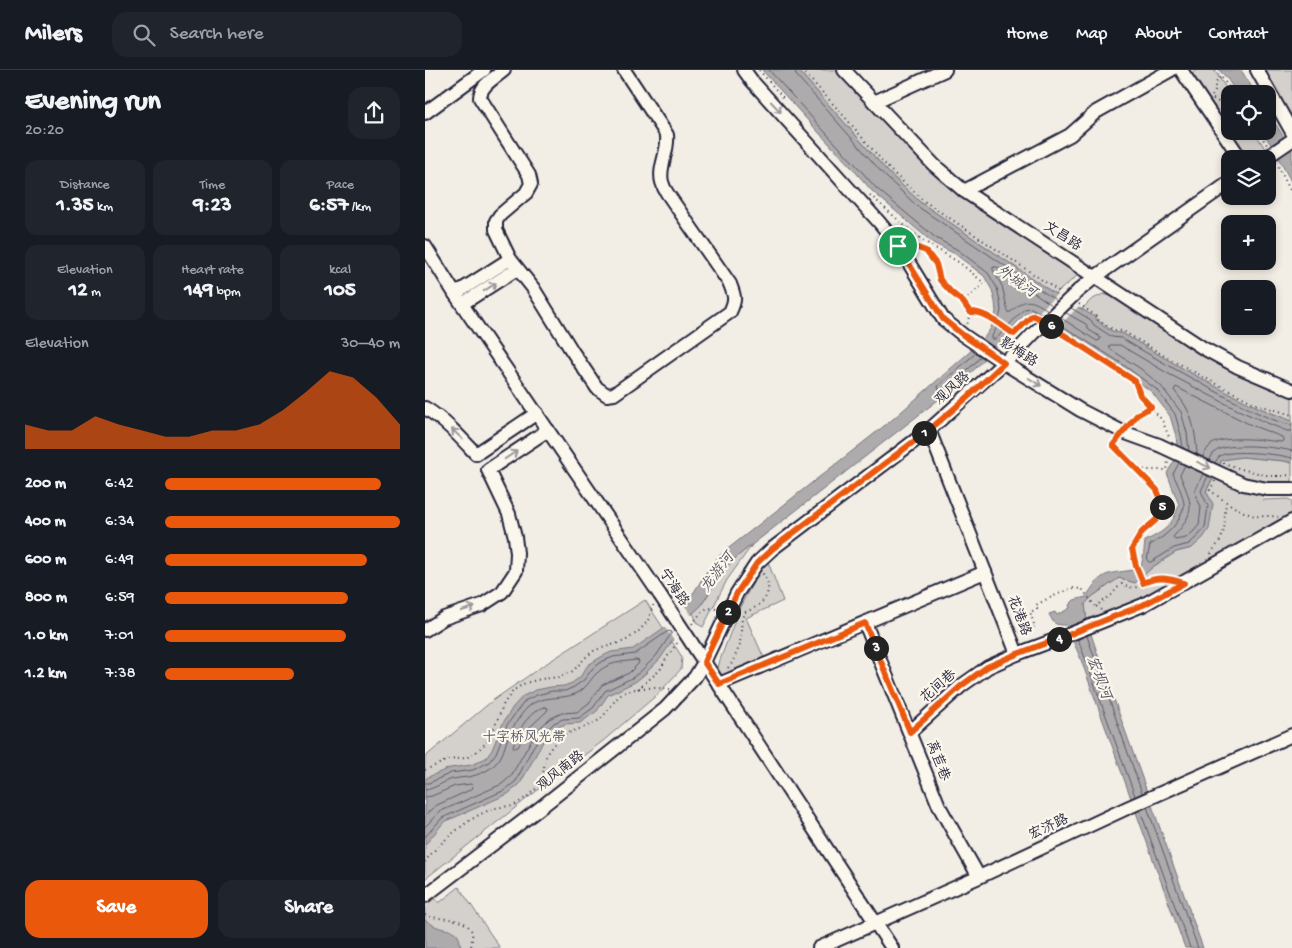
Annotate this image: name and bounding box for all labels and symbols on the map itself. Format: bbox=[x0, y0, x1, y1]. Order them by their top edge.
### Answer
one-way arrow bbox=[770, 100, 782, 113]
street label: 文昌路 bbox=[1040, 218, 1085, 256]
pin bbox=[877, 225, 919, 267]
water label: 外城河 bbox=[992, 261, 1043, 304]
one-way arrow bbox=[482, 281, 496, 291]
pin: 6 bbox=[1039, 314, 1063, 338]
street label: 影梅路 bbox=[996, 334, 1041, 372]
street label: 观风路 bbox=[931, 368, 974, 409]
one-way arrow bbox=[1028, 377, 1042, 387]
pin: 1 bbox=[911, 420, 937, 446]
one-way arrow bbox=[450, 428, 463, 440]
one-way arrow bbox=[503, 449, 517, 459]
one-way arrow bbox=[1196, 461, 1211, 471]
pin: 5 bbox=[1149, 494, 1175, 520]
water label: 龙游河 bbox=[696, 547, 741, 596]
street label: 宁海路 bbox=[654, 565, 693, 610]
street label: 花港路 bbox=[1003, 593, 1034, 639]
pin: 2 bbox=[715, 600, 741, 624]
one-way arrow bbox=[460, 604, 476, 613]
pin: 4 bbox=[1047, 626, 1071, 652]
pin: 3 bbox=[863, 636, 889, 660]
water label: 宏坝河 bbox=[1082, 653, 1116, 705]
street label: 花间巷 bbox=[918, 666, 961, 707]
park label: 十字桥风光带 bbox=[482, 729, 566, 747]
street label: 莴苣巷 bbox=[922, 738, 953, 785]
street label: 观风南路 bbox=[533, 747, 588, 796]
street label: 宏济路 bbox=[1026, 811, 1072, 845]

